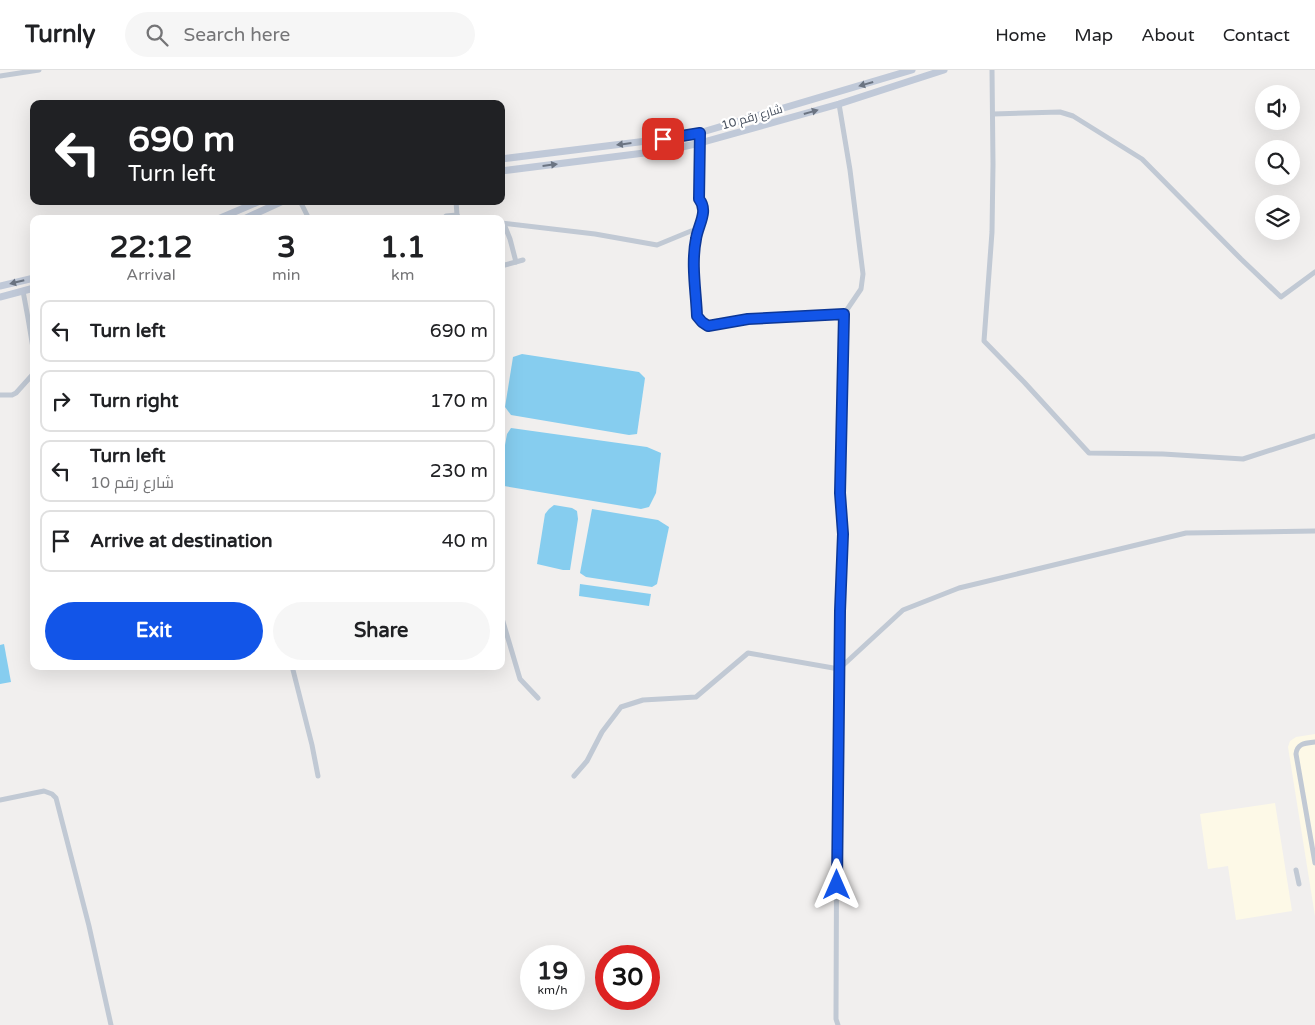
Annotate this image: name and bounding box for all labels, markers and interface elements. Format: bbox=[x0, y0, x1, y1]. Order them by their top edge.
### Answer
search box bbox=[125, 12, 475, 57]
text: Turnly bbox=[25, 20, 95, 49]
icon: search bbox=[143, 21, 171, 49]
text: Search here bbox=[183, 24, 290, 46]
text: Home bbox=[995, 24, 1046, 46]
text: Map bbox=[1074, 24, 1113, 46]
text: About bbox=[1141, 24, 1195, 46]
text: Contact bbox=[1223, 24, 1290, 46]
one-way arrow bbox=[858, 81, 873, 89]
map controls bbox=[1255, 85, 1300, 240]
button: sound bbox=[1255, 85, 1300, 130]
street label: شارع رقم 10 bbox=[720, 102, 785, 133]
one-way arrow bbox=[804, 108, 819, 116]
pin bbox=[642, 118, 684, 160]
text: 690 m bbox=[128, 119, 235, 161]
icon: left bbox=[45, 120, 110, 185]
icon: arrive bbox=[649, 125, 677, 153]
one-way arrow bbox=[615, 140, 631, 148]
button: search bbox=[1255, 140, 1300, 185]
text: Turn left bbox=[128, 161, 216, 187]
one-way arrow bbox=[542, 161, 558, 169]
button: layers bbox=[1255, 195, 1300, 240]
text: 22:12 bbox=[109, 229, 193, 266]
text: 3 bbox=[277, 229, 296, 266]
text: 1.1 bbox=[380, 229, 425, 266]
text: Arrival bbox=[126, 265, 176, 285]
text: min bbox=[272, 265, 301, 285]
text: km bbox=[391, 265, 414, 285]
one-way arrow bbox=[9, 278, 24, 286]
icon: left bbox=[47, 317, 75, 345]
text: Turn left bbox=[90, 320, 166, 342]
text: 690 m bbox=[430, 320, 488, 342]
icon: right bbox=[47, 387, 75, 415]
text: Turn right bbox=[90, 390, 178, 412]
text: 170 m bbox=[430, 390, 488, 412]
text: Turn left bbox=[90, 445, 166, 467]
icon: left bbox=[47, 457, 75, 485]
text: 230 m bbox=[430, 460, 488, 482]
text: شارع رقم 10 bbox=[90, 473, 174, 493]
icon: arrive bbox=[47, 527, 75, 555]
text: Arrive at destination bbox=[90, 530, 273, 552]
text: 40 m bbox=[442, 530, 488, 552]
button: Exit bbox=[45, 602, 263, 660]
button: Share bbox=[273, 602, 490, 660]
position arrow bbox=[810, 858, 862, 910]
speed limit sign: 30 bbox=[595, 945, 660, 1010]
text: 19 bbox=[537, 956, 568, 986]
text: km/h bbox=[537, 983, 568, 997]

